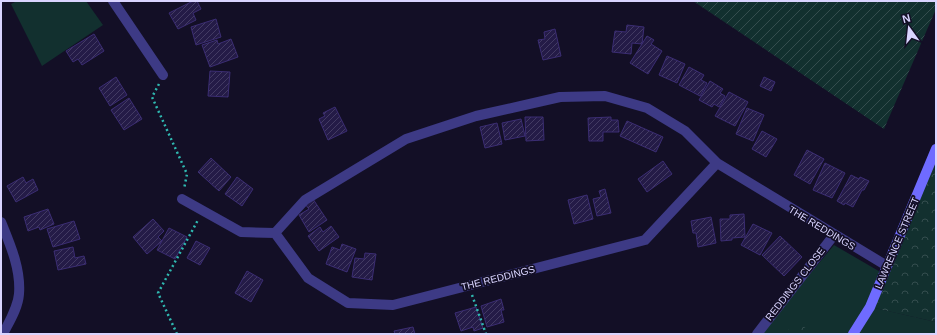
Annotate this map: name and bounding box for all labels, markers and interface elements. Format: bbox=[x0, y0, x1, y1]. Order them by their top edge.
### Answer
north arrow bbox=[889, 8, 929, 48]
text: N bbox=[901, 12, 912, 25]
street label: LAWRENCE STREET bbox=[873, 196, 921, 290]
street label: THE REDDINGS bbox=[787, 204, 857, 252]
street label: REDDINGS CLOSE bbox=[763, 245, 827, 323]
street label: THE REDDINGS bbox=[460, 263, 536, 292]

